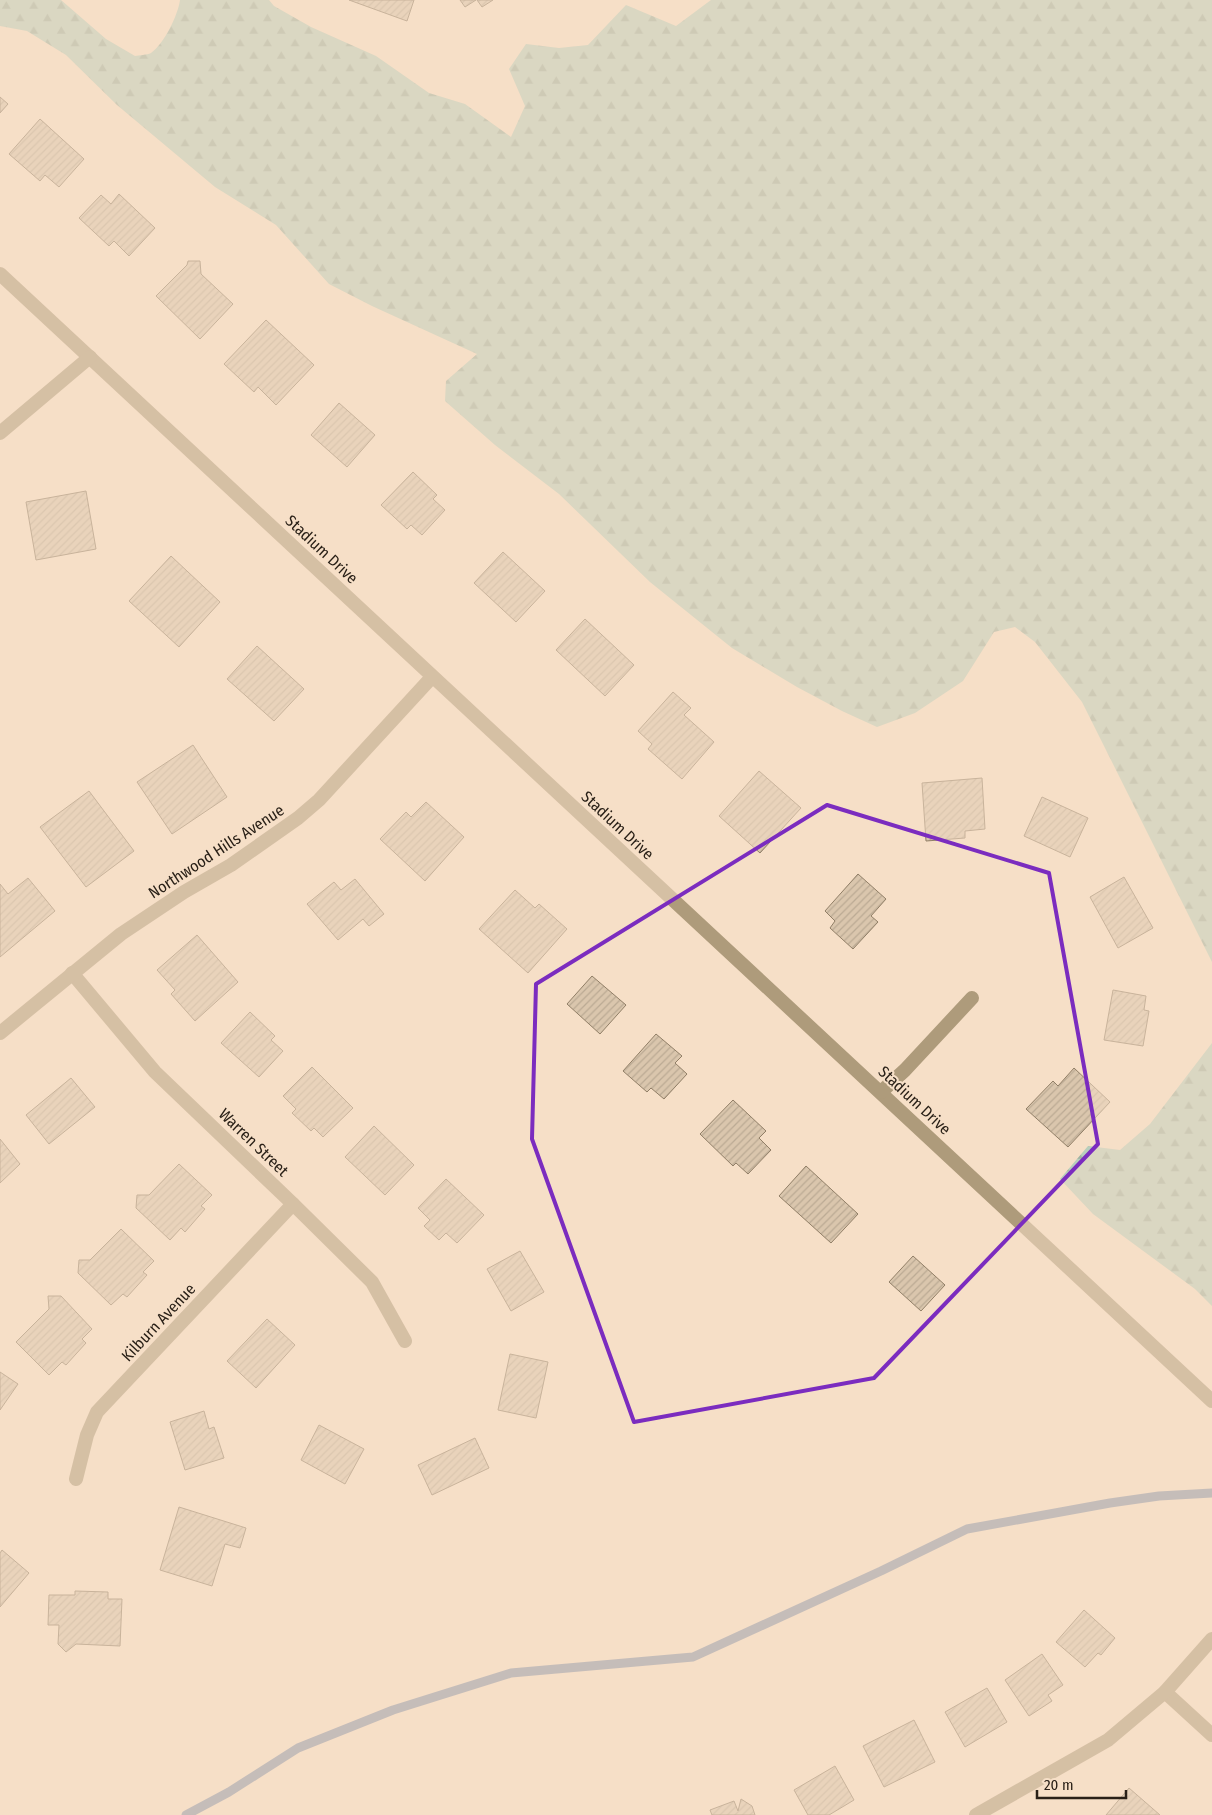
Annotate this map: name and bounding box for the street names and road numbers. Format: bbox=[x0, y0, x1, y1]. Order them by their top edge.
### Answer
street label: Stadium Drive bbox=[282, 511, 362, 588]
street label: Stadium Drive bbox=[578, 787, 658, 864]
street label: Northwood Hills Avenue bbox=[145, 800, 288, 902]
street label: Stadium Drive bbox=[875, 1062, 955, 1139]
street label: Warren Street bbox=[215, 1104, 293, 1181]
street label: Kilburn Avenue bbox=[117, 1279, 199, 1365]

